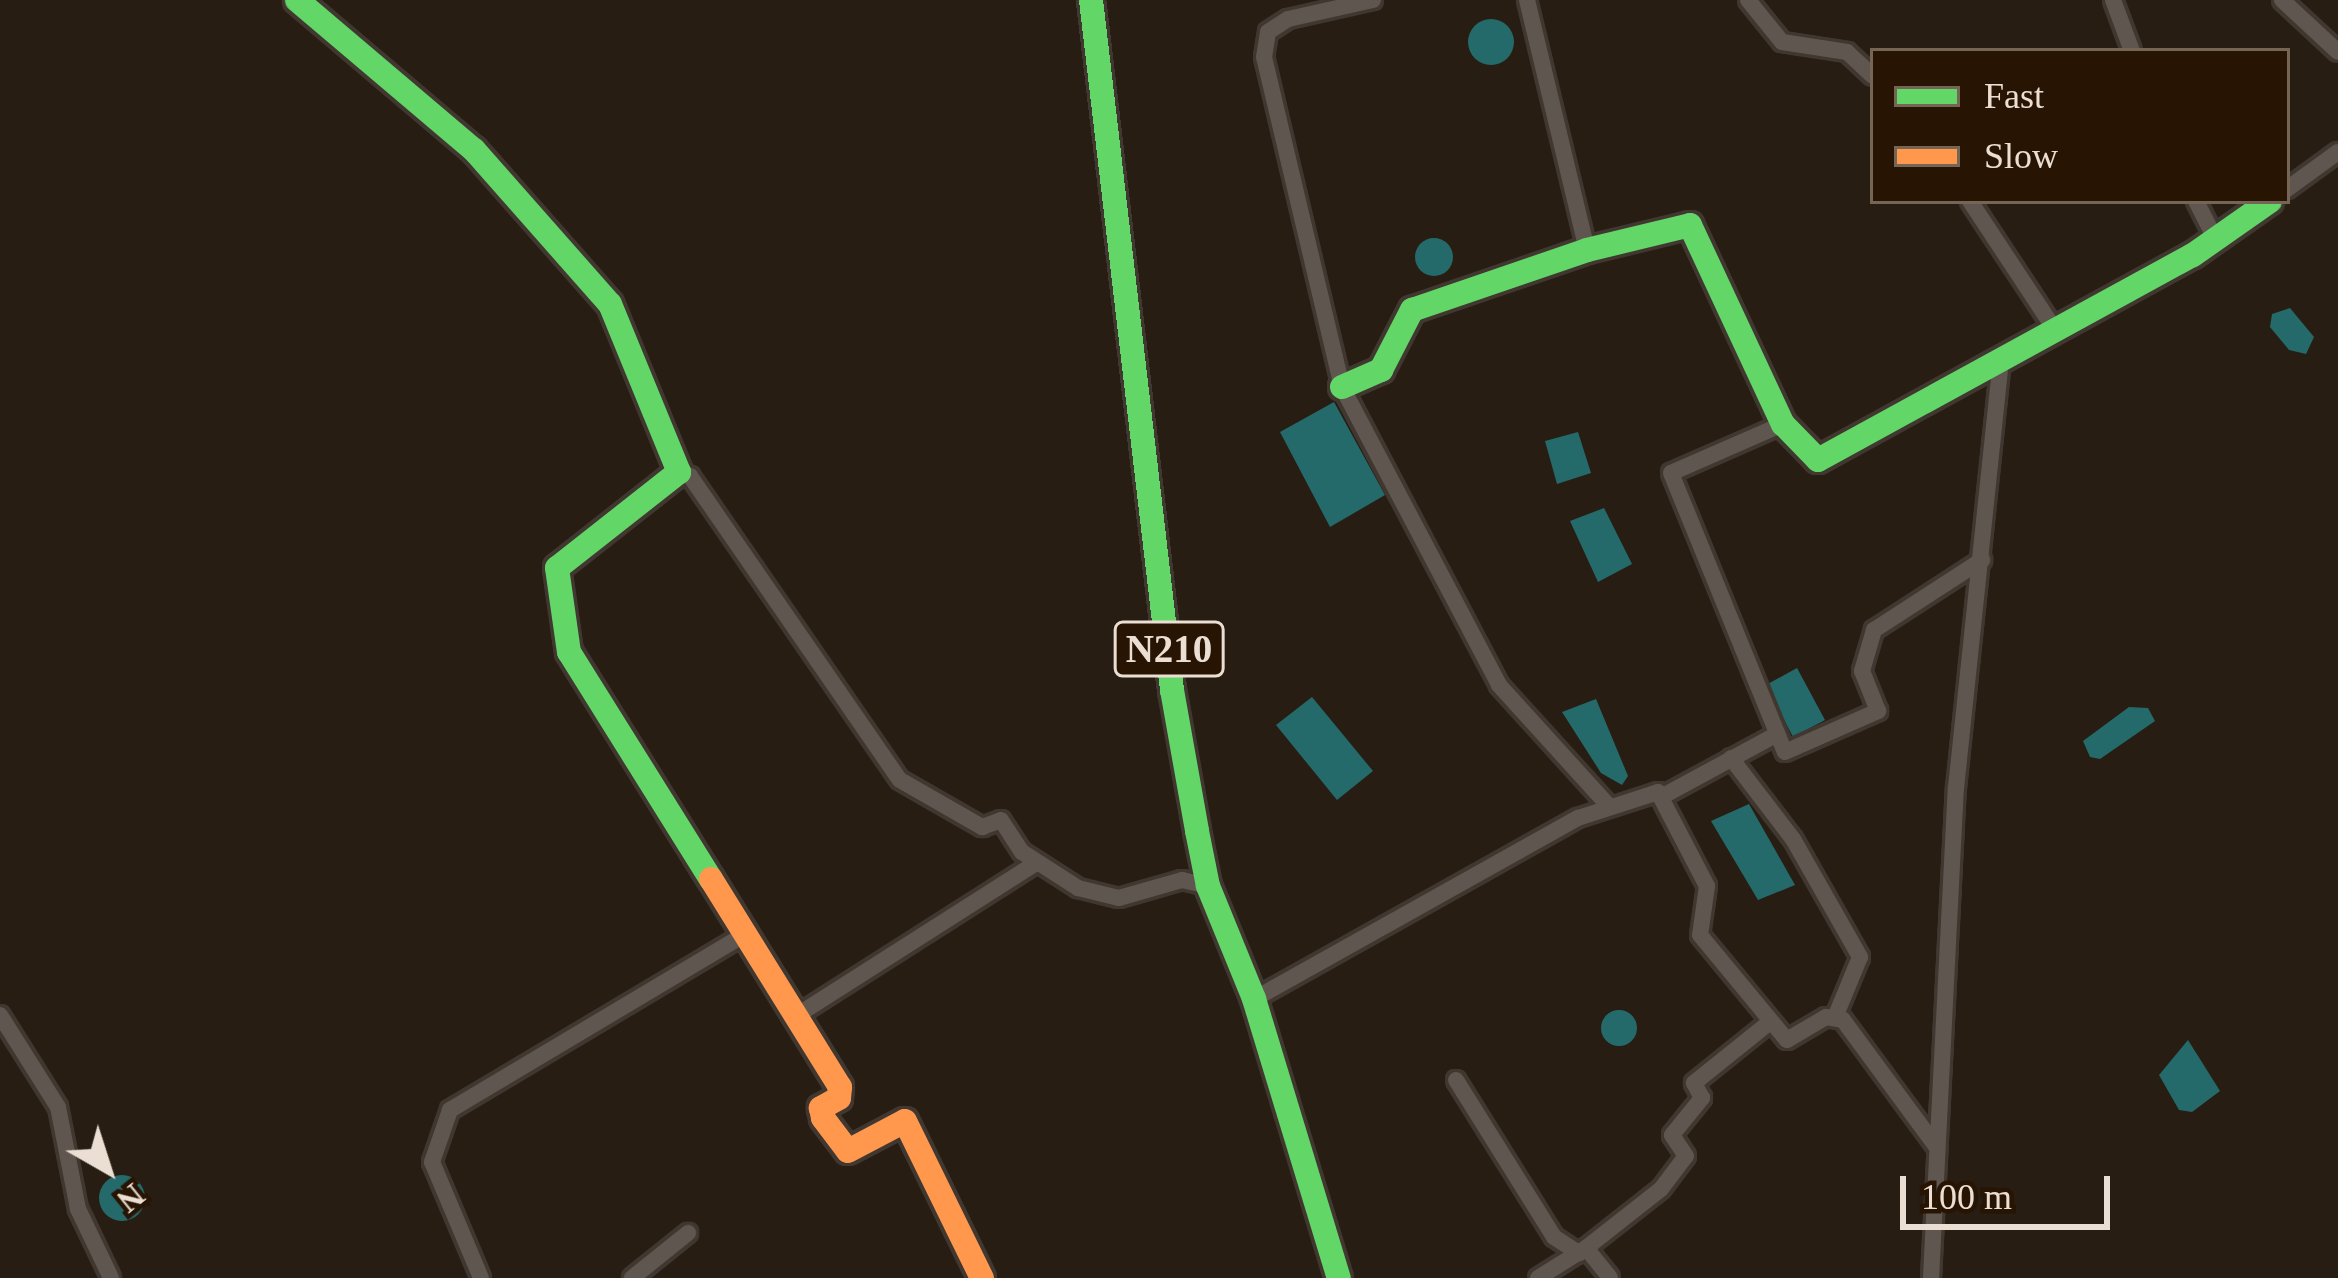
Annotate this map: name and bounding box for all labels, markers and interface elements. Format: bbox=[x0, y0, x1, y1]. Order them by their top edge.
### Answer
legend bbox=[1870, 48, 2290, 204]
text: Fast bbox=[1984, 76, 2044, 116]
text: Slow bbox=[1984, 136, 2058, 176]
road number: N210 bbox=[1112, 616, 1226, 682]
north arrow bbox=[48, 1110, 168, 1230]
scale bar bbox=[1906, 1152, 2116, 1226]
text: N bbox=[110, 1176, 151, 1219]
text: 100 m bbox=[1921, 1177, 2012, 1217]

